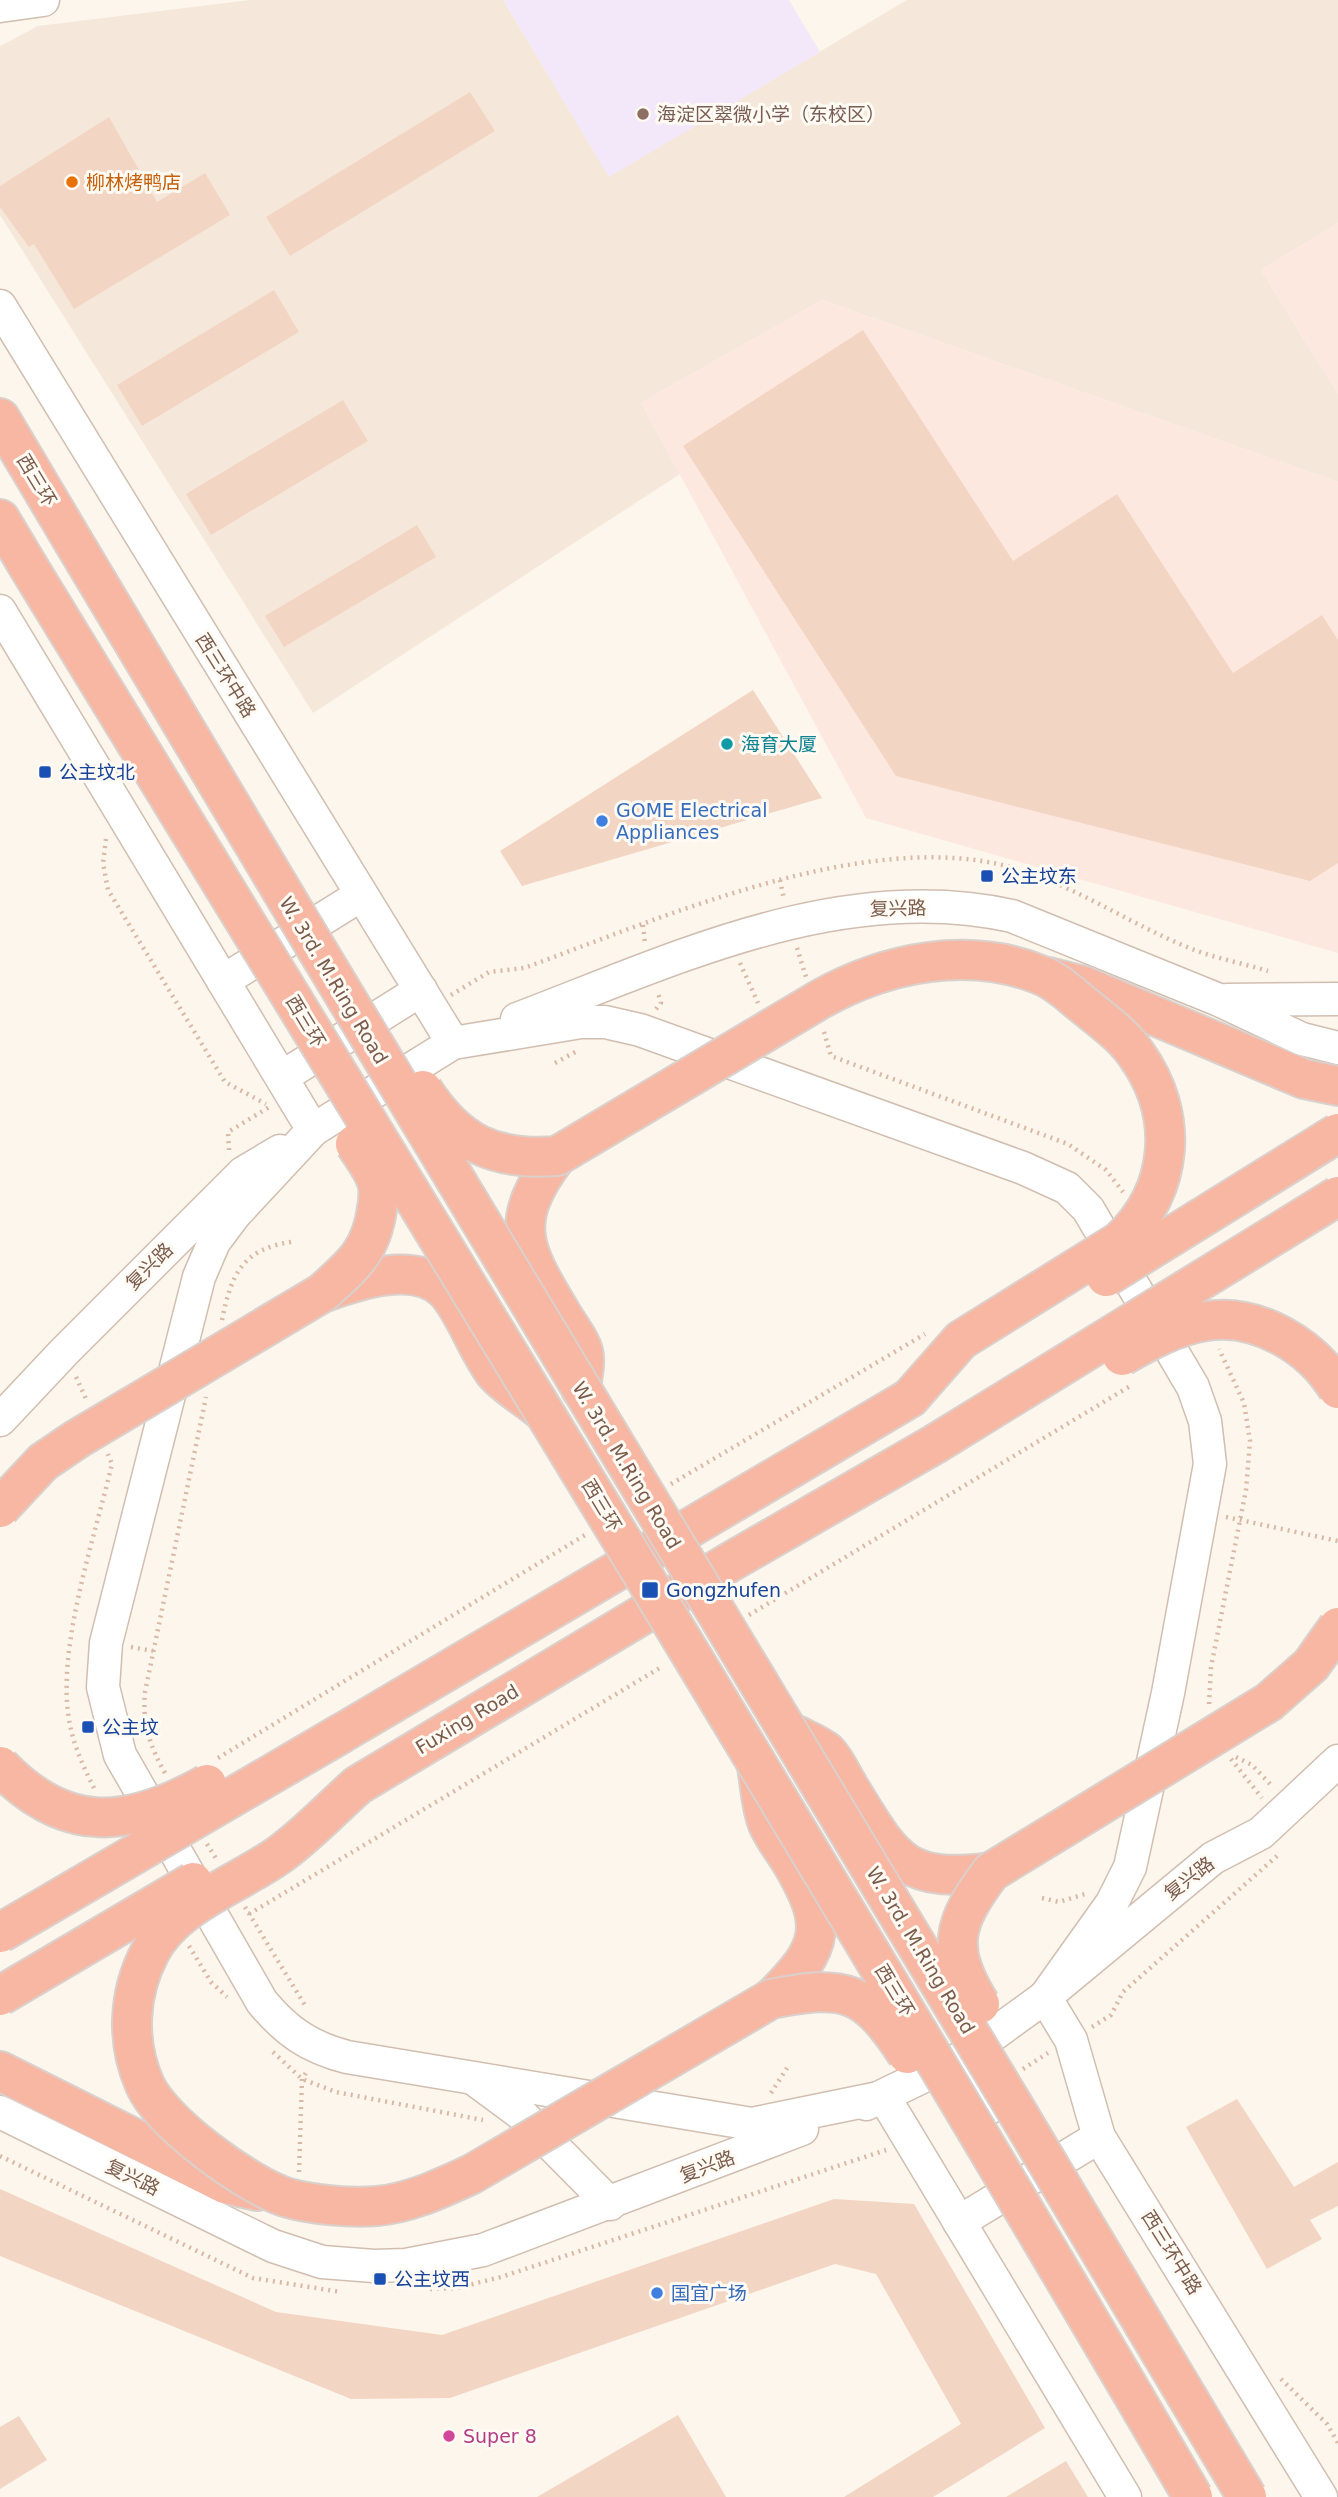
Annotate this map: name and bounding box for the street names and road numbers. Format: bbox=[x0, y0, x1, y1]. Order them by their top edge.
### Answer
street label: 西三环 bbox=[13, 450, 61, 510]
street label: 西三环中路 bbox=[191, 629, 261, 721]
street label: W. 3rd. M.Ring Road bbox=[275, 892, 393, 1068]
street label: 复兴路 bbox=[869, 897, 927, 919]
street label: 西三环 bbox=[282, 991, 330, 1051]
street label: 复兴路 bbox=[121, 1238, 177, 1294]
street label: W. 3rd. M.Ring Road bbox=[568, 1377, 686, 1553]
street label: 西三环 bbox=[578, 1475, 626, 1535]
street label: Fuxing Road bbox=[411, 1680, 523, 1758]
street label: 复兴路 bbox=[1160, 1852, 1218, 1904]
street label: W. 3rd. M.Ring Road bbox=[862, 1862, 980, 2038]
street label: 西三环 bbox=[871, 1960, 919, 2020]
street label: 复兴路 bbox=[676, 2146, 738, 2186]
street label: 复兴路 bbox=[103, 2155, 163, 2199]
street label: 西三环中路 bbox=[1137, 2206, 1207, 2298]

